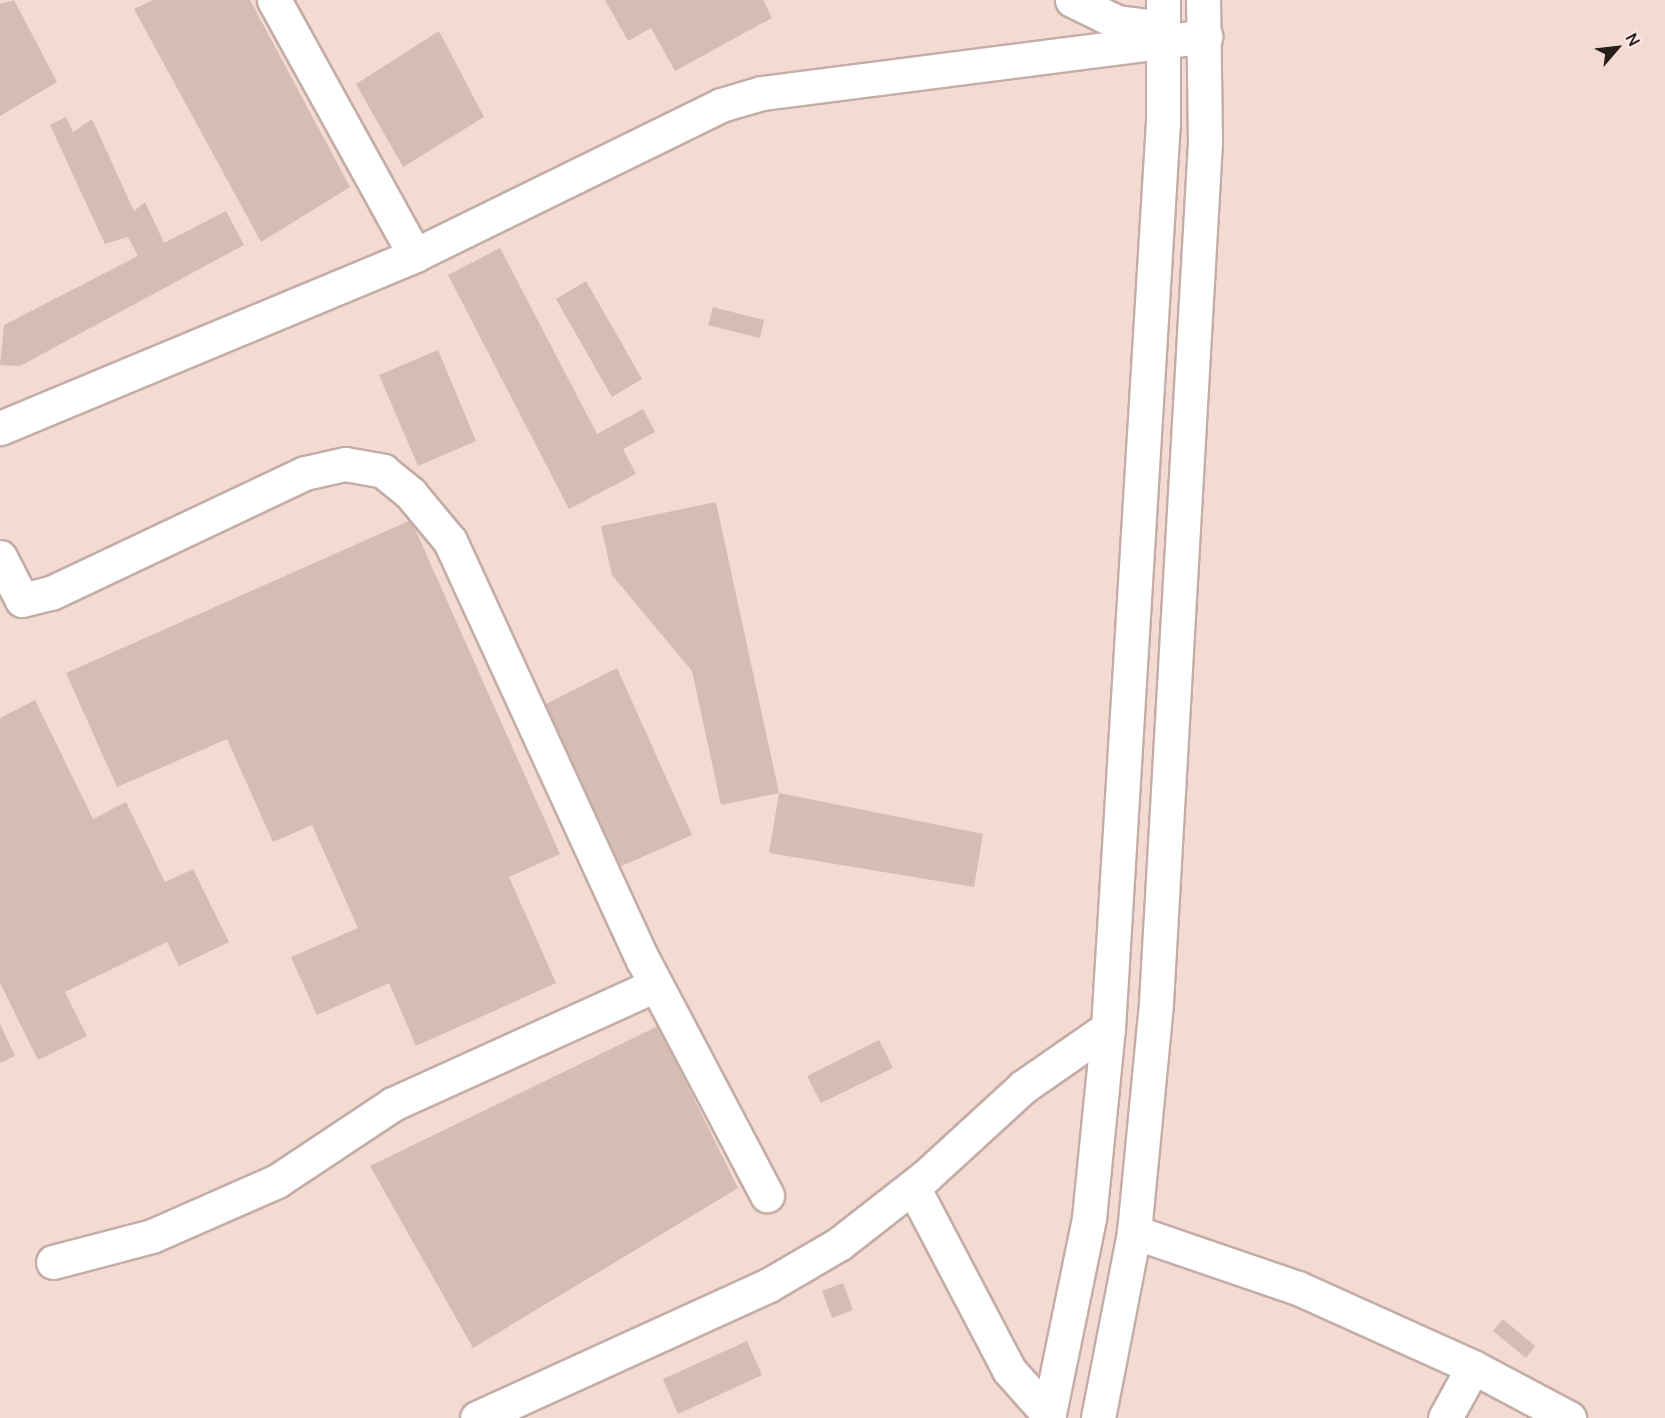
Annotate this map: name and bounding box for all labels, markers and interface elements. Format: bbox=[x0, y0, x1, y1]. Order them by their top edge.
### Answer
north arrow bbox=[1587, 18, 1647, 78]
text: N bbox=[1620, 29, 1645, 50]

